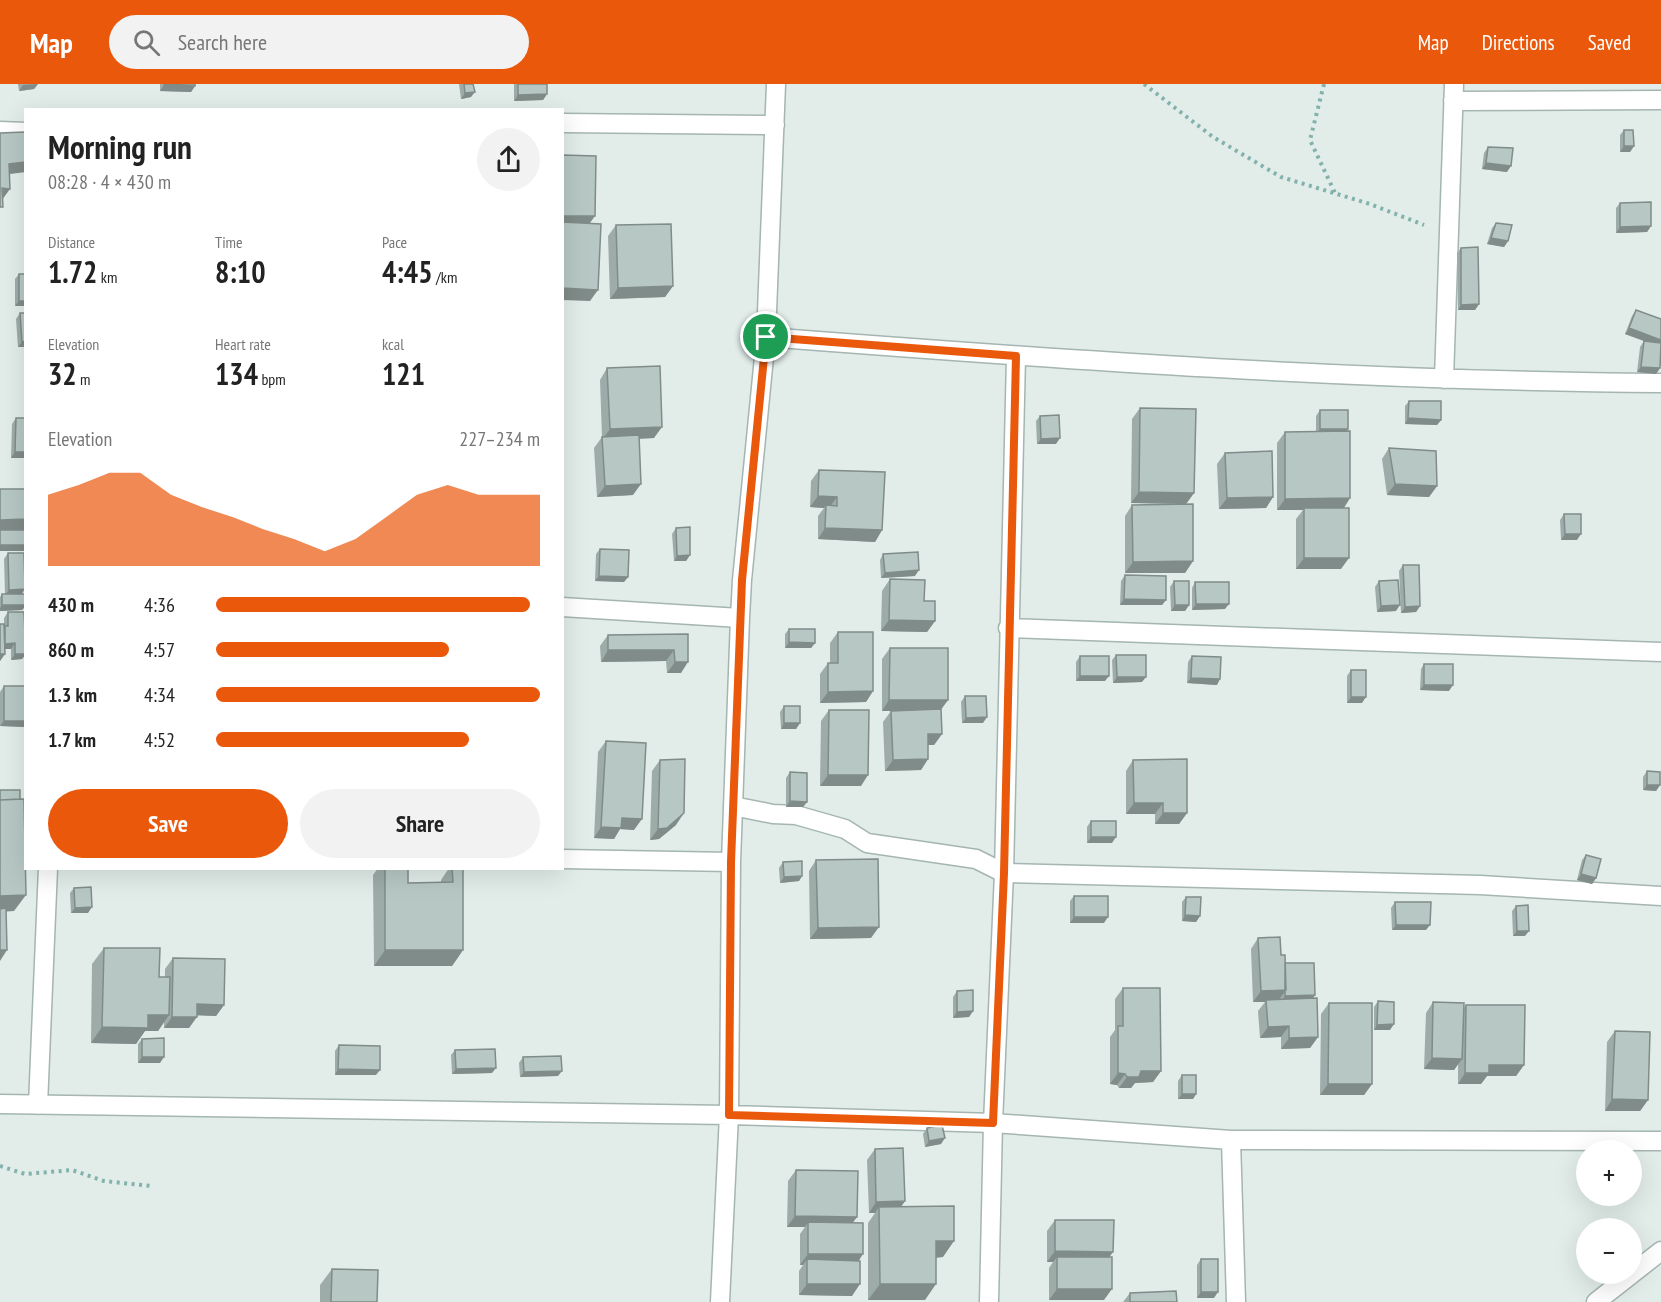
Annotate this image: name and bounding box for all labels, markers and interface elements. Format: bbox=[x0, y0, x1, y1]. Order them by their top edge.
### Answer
search box bbox=[109, 15, 529, 69]
text: Map bbox=[30, 24, 73, 61]
icon: search bbox=[130, 26, 163, 59]
text: Search here bbox=[178, 28, 267, 56]
text: Map bbox=[1418, 29, 1449, 56]
text: Directions bbox=[1482, 29, 1555, 56]
text: Saved bbox=[1588, 29, 1631, 56]
text: Morning run bbox=[48, 125, 192, 168]
button: share bbox=[477, 128, 540, 191]
text: 08:28 · 4 × 430 m bbox=[48, 169, 171, 195]
text: Distance bbox=[48, 232, 95, 252]
text: Time bbox=[215, 232, 243, 252]
text: Pace bbox=[382, 232, 407, 252]
text: 1.72 bbox=[48, 252, 97, 291]
text: 8:10 bbox=[215, 252, 266, 291]
text: 4:45 bbox=[382, 252, 433, 291]
text: km bbox=[97, 267, 117, 287]
text: /km bbox=[433, 267, 457, 287]
pin bbox=[740, 311, 791, 362]
icon: arrive bbox=[749, 320, 782, 353]
text: Elevation bbox=[48, 334, 99, 354]
text: Heart rate bbox=[215, 334, 271, 354]
text: kcal bbox=[382, 334, 404, 354]
text: 32 bbox=[48, 354, 77, 393]
text: 134 bbox=[215, 354, 258, 393]
text: 121 bbox=[382, 354, 425, 393]
text: m bbox=[77, 369, 91, 389]
text: bpm bbox=[258, 369, 286, 389]
text: Elevation bbox=[48, 426, 112, 452]
text: 227–234 m bbox=[459, 426, 540, 452]
text: 430 m bbox=[48, 592, 94, 618]
text: 4:36 bbox=[144, 592, 175, 618]
text: 860 m bbox=[48, 637, 94, 663]
text: 4:57 bbox=[144, 637, 175, 663]
text: 1.3 km bbox=[48, 682, 97, 708]
text: 4:34 bbox=[144, 682, 175, 708]
text: 1.7 km bbox=[48, 727, 96, 753]
text: 4:52 bbox=[144, 727, 175, 753]
button: Save bbox=[48, 789, 288, 858]
button: Share bbox=[300, 789, 540, 858]
map controls bbox=[1576, 1140, 1642, 1284]
button: + bbox=[1576, 1140, 1642, 1206]
button: − bbox=[1576, 1218, 1642, 1284]

